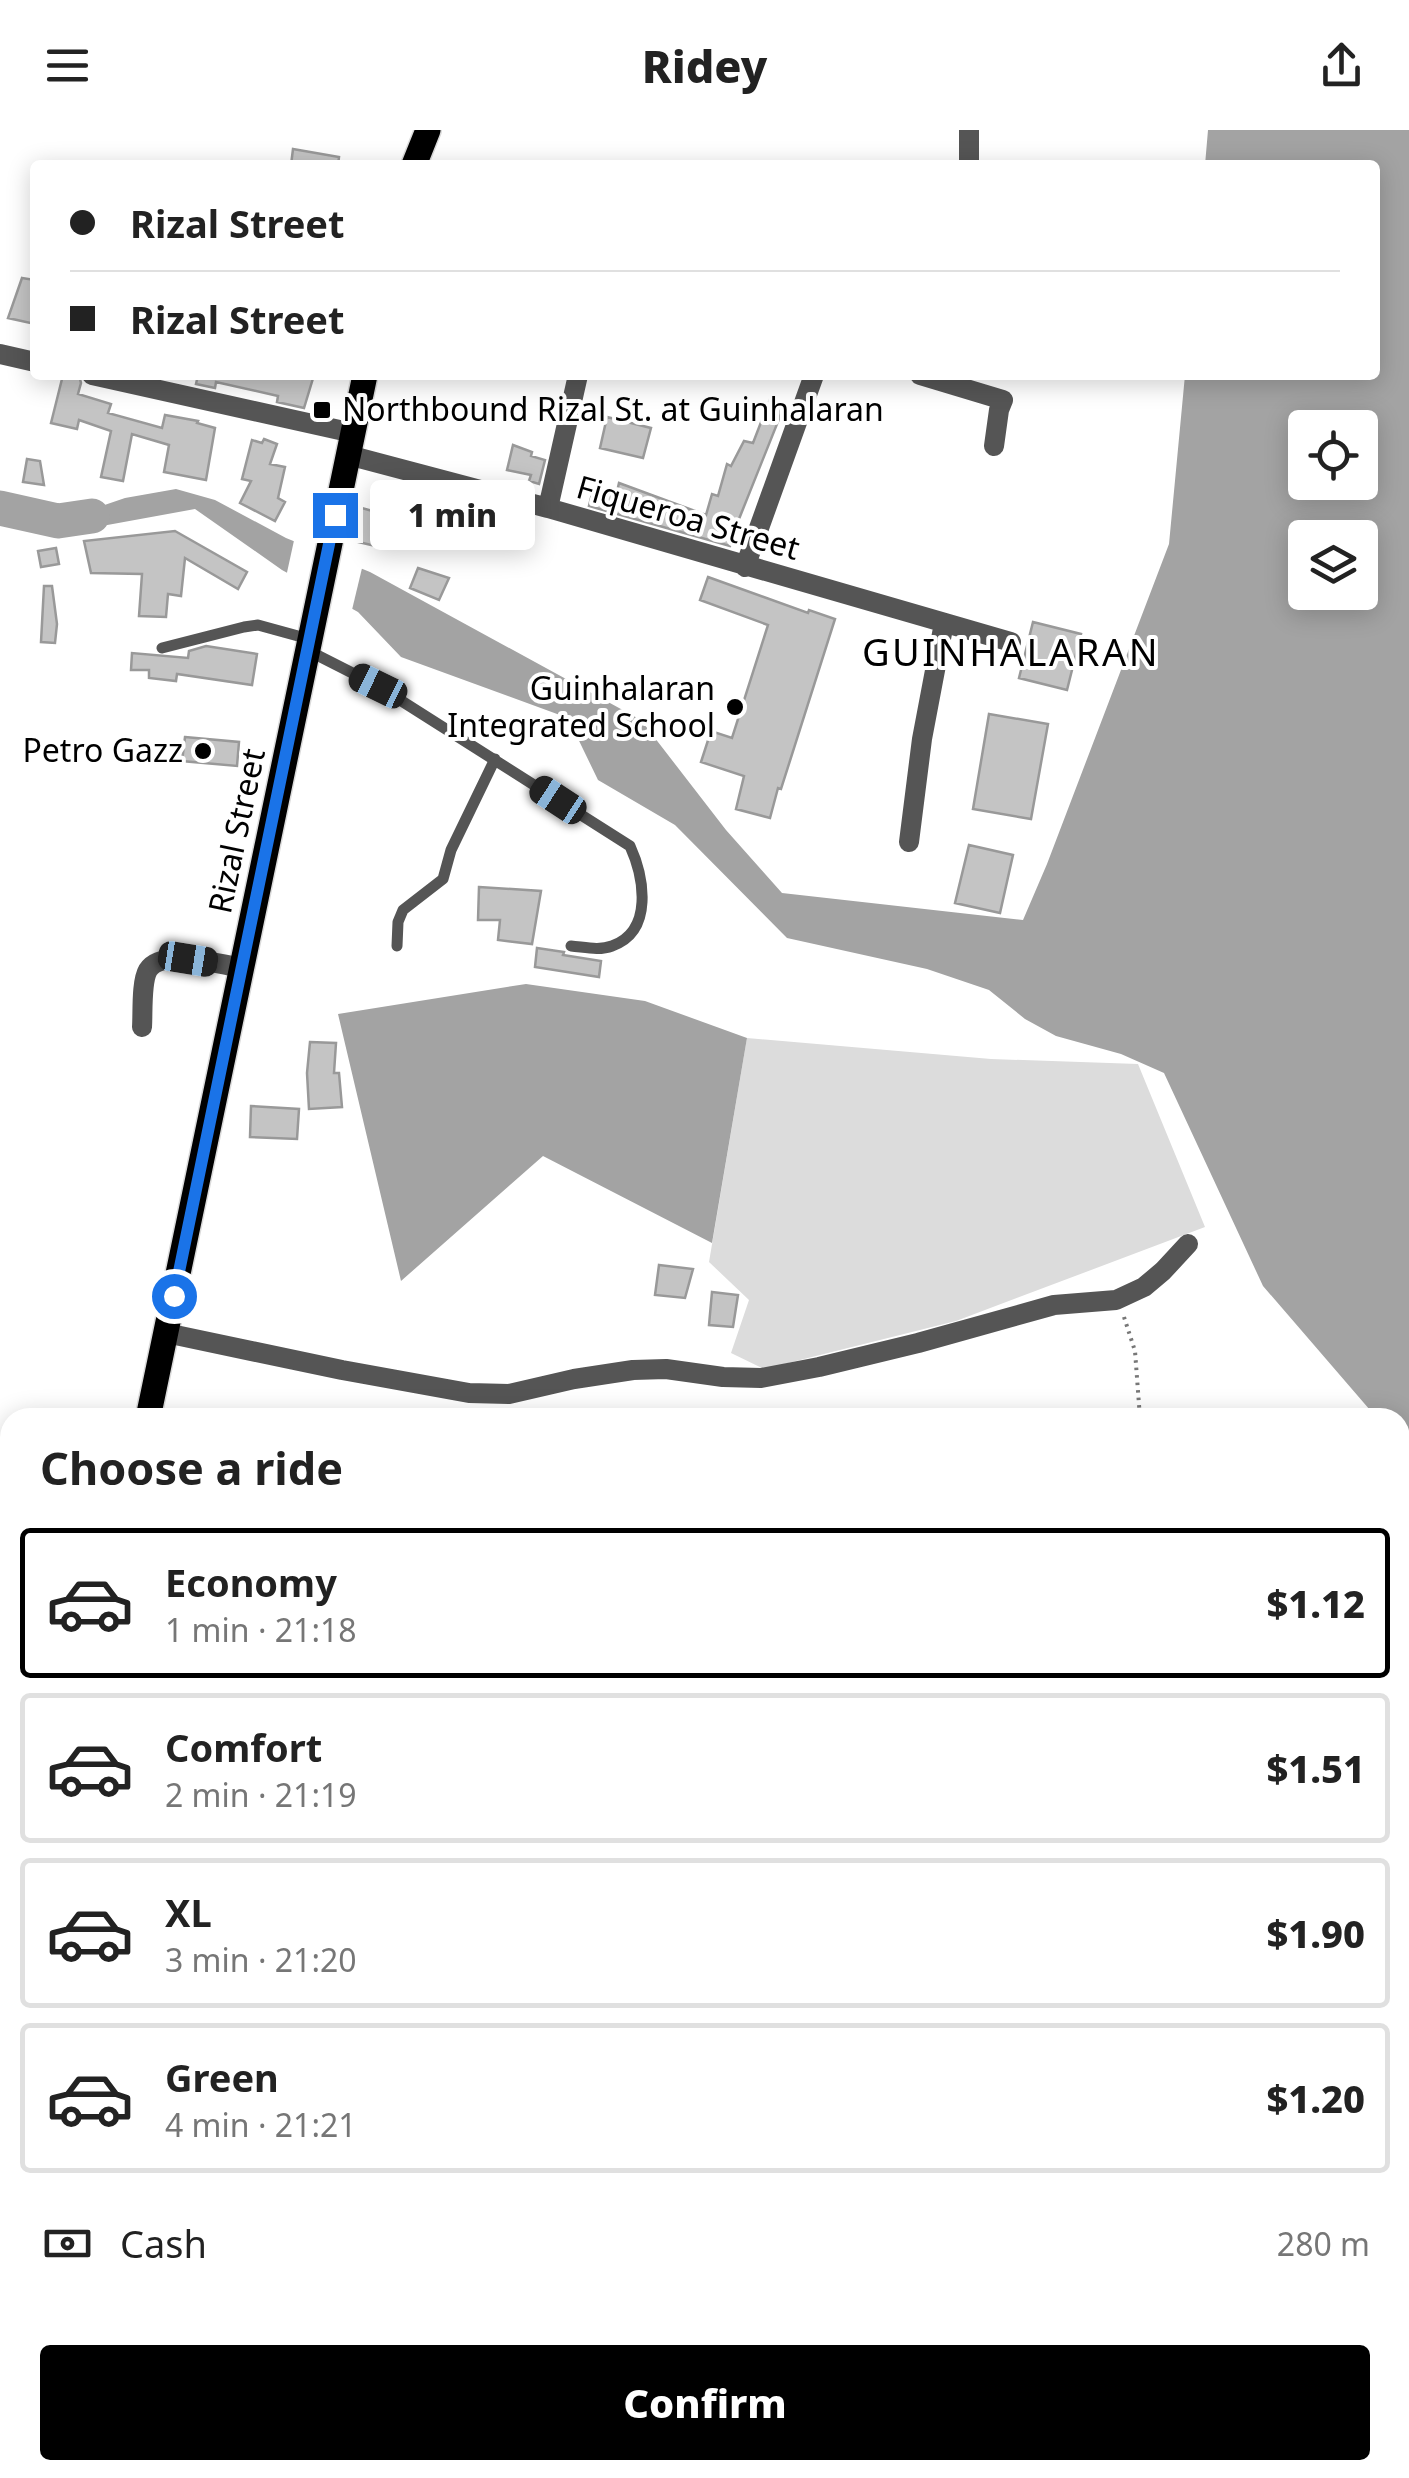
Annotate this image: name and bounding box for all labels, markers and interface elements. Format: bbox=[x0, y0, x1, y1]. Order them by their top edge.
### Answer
text: Ridey bbox=[642, 35, 767, 96]
icon: menu bbox=[40, 38, 95, 93]
icon: share bbox=[1314, 38, 1369, 93]
text: Rizal Street bbox=[130, 197, 345, 249]
text: Rizal Street bbox=[130, 293, 345, 345]
place label: Northbound Rizal St. at Guinhalaran bbox=[342, 387, 884, 430]
marker: Northbound Rizal St. at Guinhalaran bbox=[311, 399, 333, 421]
map controls bbox=[1288, 410, 1378, 610]
button: locate bbox=[1288, 410, 1378, 500]
street label: Fiqueroa Street bbox=[572, 464, 805, 569]
callout: 1 min bbox=[370, 480, 535, 550]
route end bbox=[313, 493, 358, 538]
text: 1 min bbox=[408, 493, 497, 536]
button: layers bbox=[1288, 520, 1378, 610]
district label: GUINHALARAN bbox=[862, 625, 1160, 677]
car bbox=[344, 659, 412, 713]
place label: Guinhalaran Integrated School bbox=[447, 666, 715, 746]
marker: Guinhalaran Integrated School bbox=[724, 696, 746, 718]
place label: Petro Gazz bbox=[22, 728, 183, 771]
marker: Petro Gazz bbox=[192, 740, 214, 762]
street label: Rizal Street bbox=[197, 745, 274, 917]
car bbox=[525, 771, 591, 829]
car bbox=[156, 939, 220, 979]
route start bbox=[152, 1274, 197, 1319]
text: Choose a ride bbox=[40, 1437, 343, 1498]
text: Economy bbox=[165, 1556, 337, 1608]
icon: car bbox=[45, 1558, 135, 1648]
text: $1.12 bbox=[1266, 1577, 1365, 1629]
text: 1 min · 21:18 bbox=[165, 1608, 357, 1651]
text: Comfort bbox=[165, 1721, 322, 1773]
icon: car bbox=[45, 1723, 135, 1813]
text: $1.51 bbox=[1266, 1742, 1365, 1794]
text: 2 min · 21:19 bbox=[165, 1773, 357, 1816]
text: XL bbox=[165, 1886, 212, 1938]
icon: car bbox=[45, 1888, 135, 1978]
text: $1.90 bbox=[1266, 1907, 1365, 1959]
text: 3 min · 21:20 bbox=[165, 1938, 357, 1981]
text: Green bbox=[165, 2051, 279, 2103]
icon: car bbox=[45, 2053, 135, 2143]
text: $1.20 bbox=[1266, 2072, 1365, 2124]
text: 4 min · 21:21 bbox=[165, 2103, 357, 2146]
icon: cash bbox=[40, 2216, 95, 2271]
text: Cash bbox=[120, 2217, 207, 2269]
text: 280 m bbox=[1277, 2222, 1370, 2265]
button: Confirm bbox=[40, 2345, 1370, 2460]

